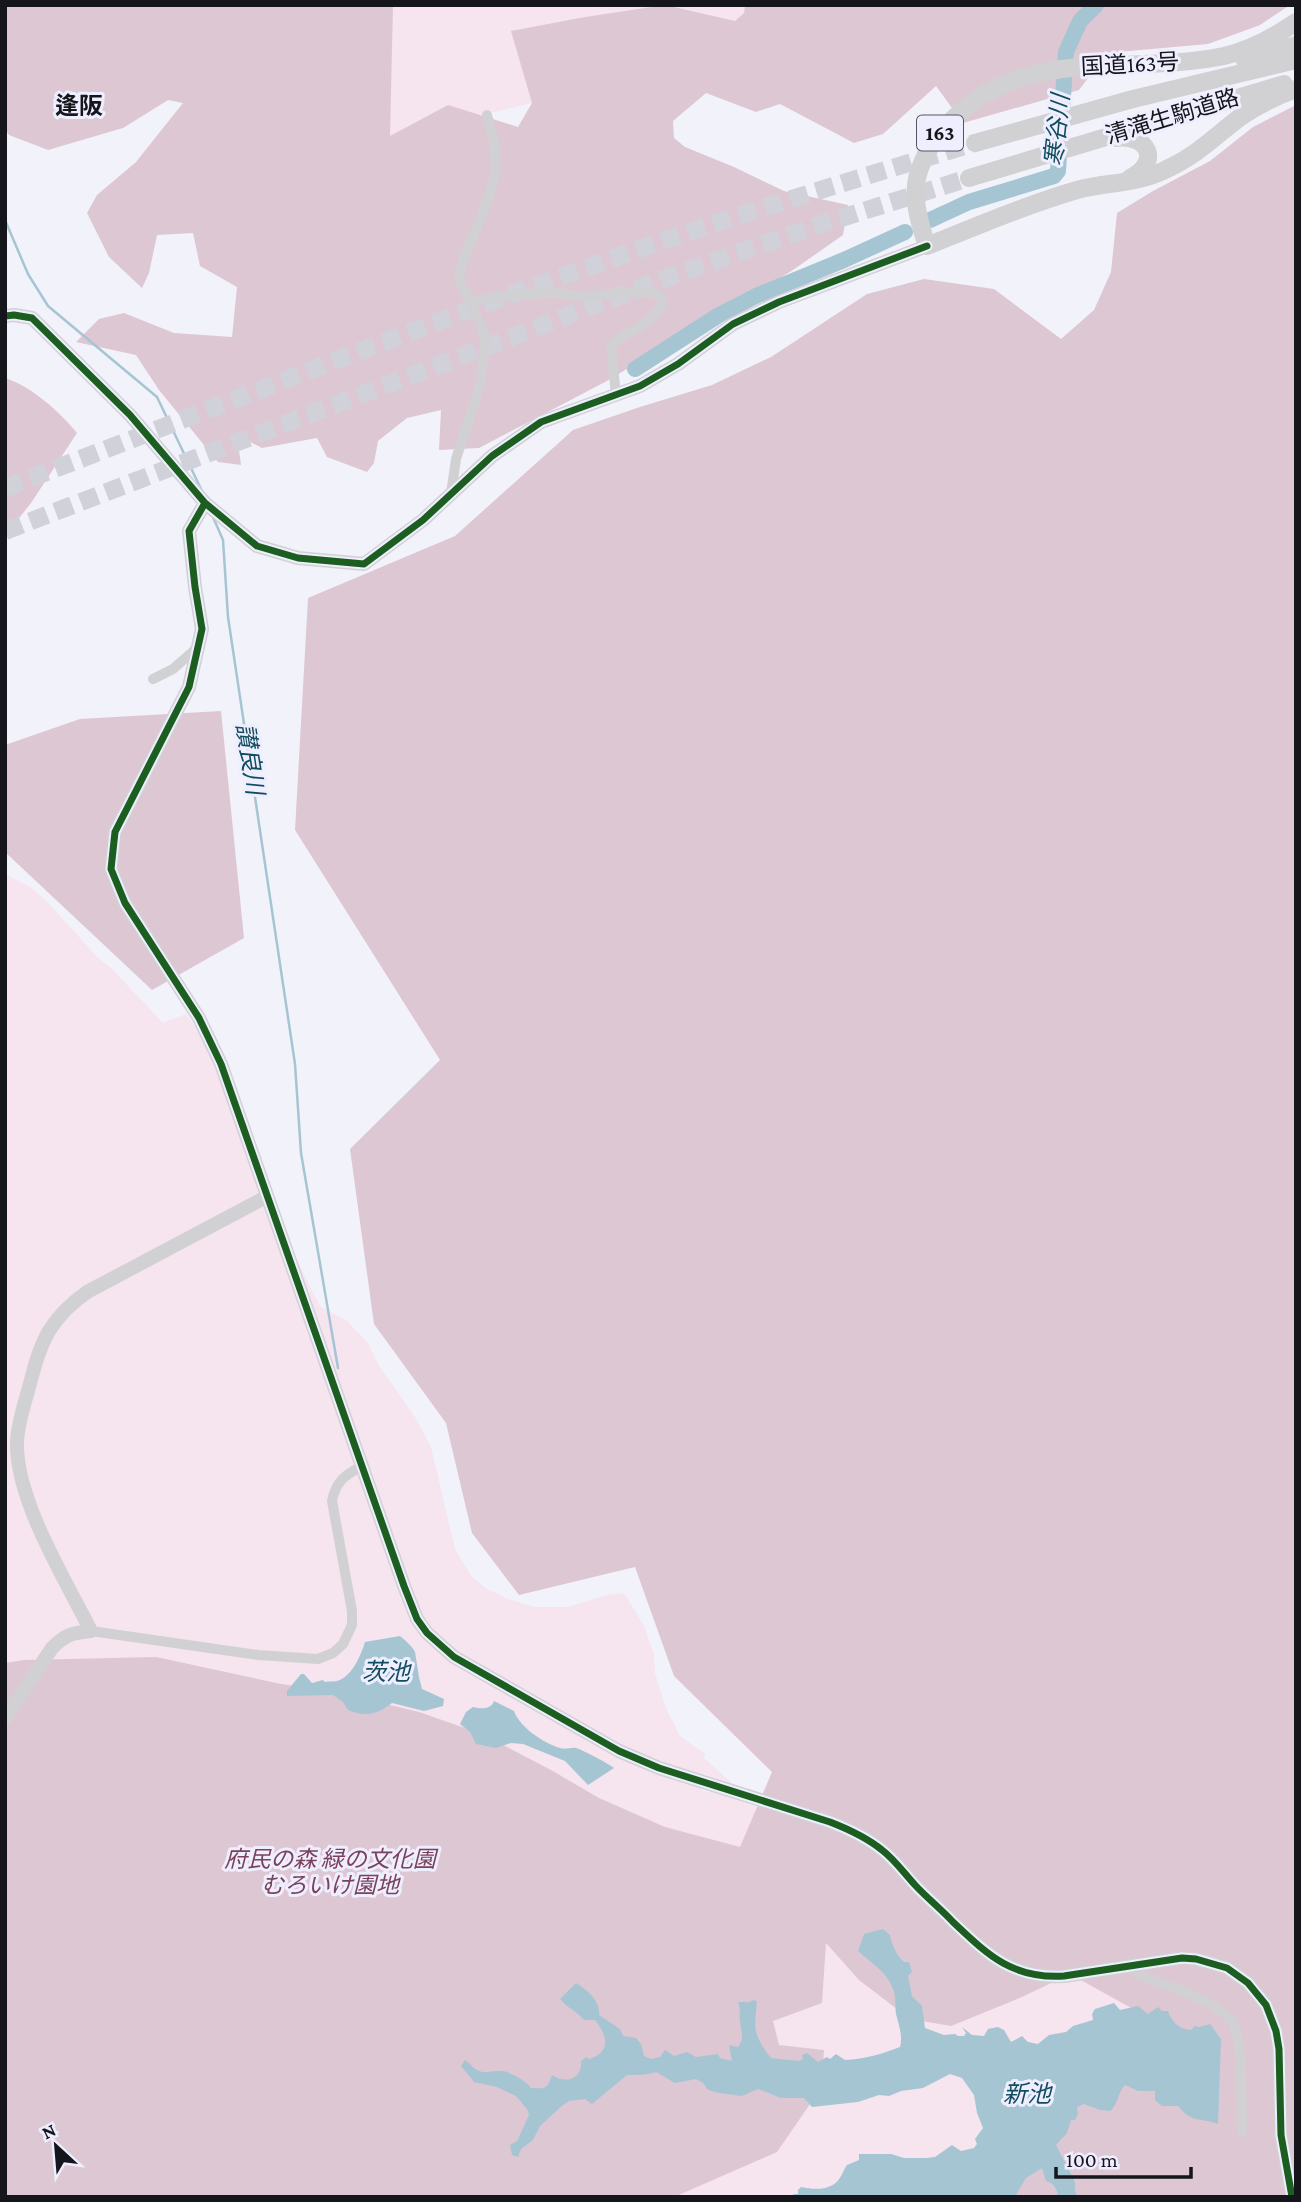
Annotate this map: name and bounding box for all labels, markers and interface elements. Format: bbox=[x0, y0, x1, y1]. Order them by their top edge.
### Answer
street label: 国道163号 bbox=[1080, 48, 1180, 80]
street label: 清滝生駒道路 bbox=[1102, 83, 1242, 149]
water label: 寒谷川 bbox=[1039, 90, 1074, 167]
district label: 逢阪 bbox=[55, 92, 103, 119]
road number: 163 bbox=[917, 116, 963, 150]
water label: 讃良川 bbox=[232, 721, 270, 800]
water label: 茨池 bbox=[362, 1658, 412, 1685]
park label: 府民の森 緑の文化園 むろいけ園地 bbox=[224, 1846, 439, 1898]
water label: 新池 bbox=[1003, 2080, 1053, 2107]
north arrow bbox=[21, 2111, 91, 2181]
text: N bbox=[38, 2119, 59, 2143]
scale bar bbox=[1056, 2136, 1191, 2180]
text: 100 m bbox=[1066, 2148, 1118, 2172]

